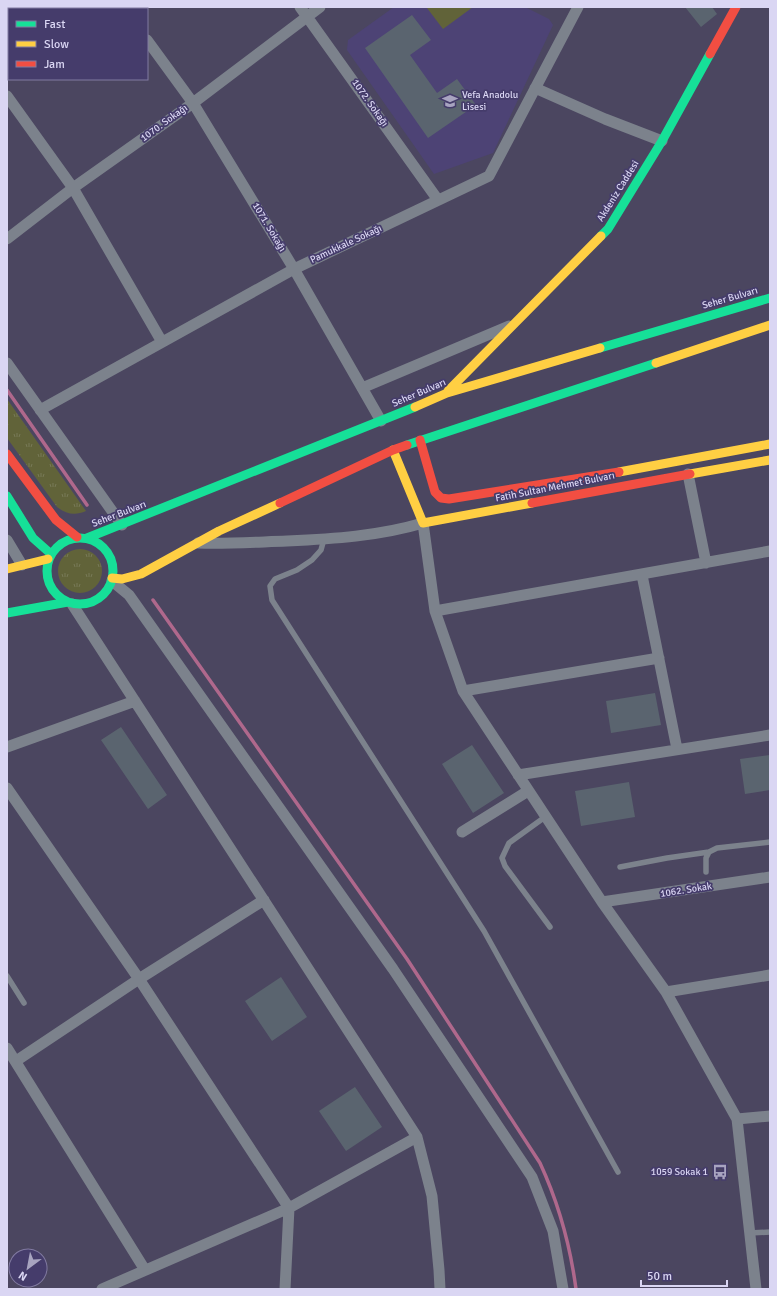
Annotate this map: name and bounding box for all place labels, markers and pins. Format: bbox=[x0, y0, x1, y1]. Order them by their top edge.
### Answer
place label: Vefa Anadolu Lisesi bbox=[462, 89, 518, 113]
school or university icon: Vefa Anadolu Lisesi bbox=[441, 92, 459, 110]
bus stop icon: 1059 Sokak 1 bbox=[711, 1163, 729, 1181]
place label: 1059 Sokak 1 bbox=[651, 1166, 708, 1178]

